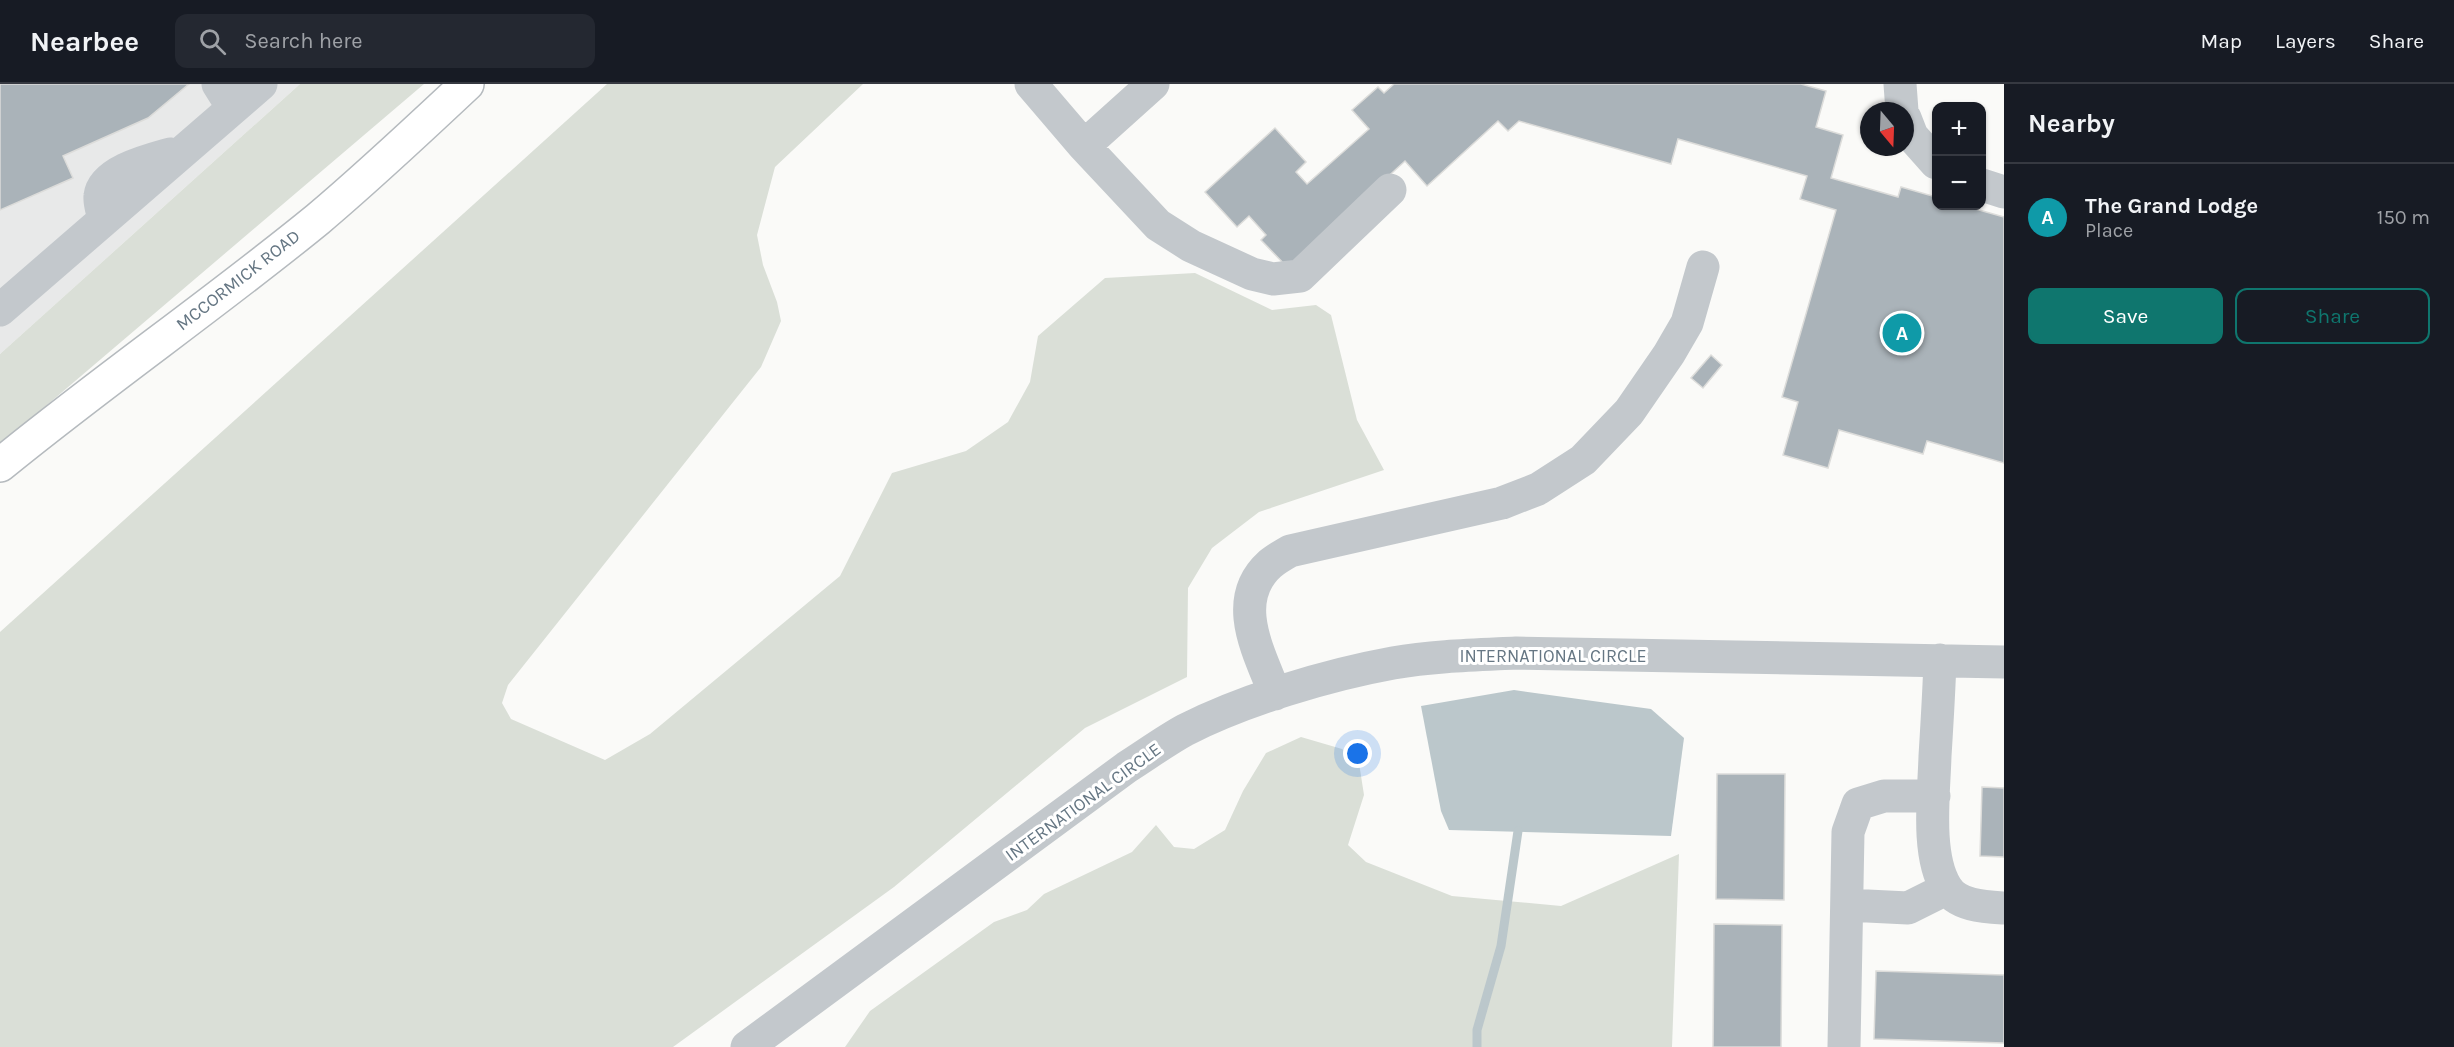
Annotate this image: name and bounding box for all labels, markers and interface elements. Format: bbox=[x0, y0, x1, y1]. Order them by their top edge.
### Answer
search box bbox=[175, 14, 595, 68]
text: Nearbee bbox=[30, 25, 139, 58]
icon: search bbox=[196, 25, 229, 58]
text: Search here bbox=[244, 28, 363, 54]
text: Map bbox=[2200, 29, 2242, 53]
text: Layers bbox=[2275, 29, 2336, 53]
text: Share bbox=[2369, 29, 2424, 53]
north arrow bbox=[1860, 102, 1914, 156]
map controls bbox=[1932, 102, 1986, 210]
button: + bbox=[1932, 102, 1986, 156]
text: Nearby bbox=[2028, 108, 2115, 139]
button: − bbox=[1932, 156, 1986, 210]
text: The Grand Lodge bbox=[2085, 193, 2258, 219]
text: A bbox=[2041, 206, 2054, 229]
text: 150 m bbox=[2377, 206, 2430, 229]
text: Place bbox=[2085, 219, 2133, 242]
street label: MCCORMICK ROAD bbox=[172, 225, 304, 335]
button: Save bbox=[2028, 288, 2223, 344]
button: Share bbox=[2235, 288, 2430, 344]
pin: A bbox=[1882, 310, 1922, 356]
street label: INTERNATIONAL CIRCLE bbox=[1459, 645, 1647, 667]
street label: INTERNATIONAL CIRCLE bbox=[1001, 738, 1165, 866]
your location bbox=[1343, 739, 1372, 768]

